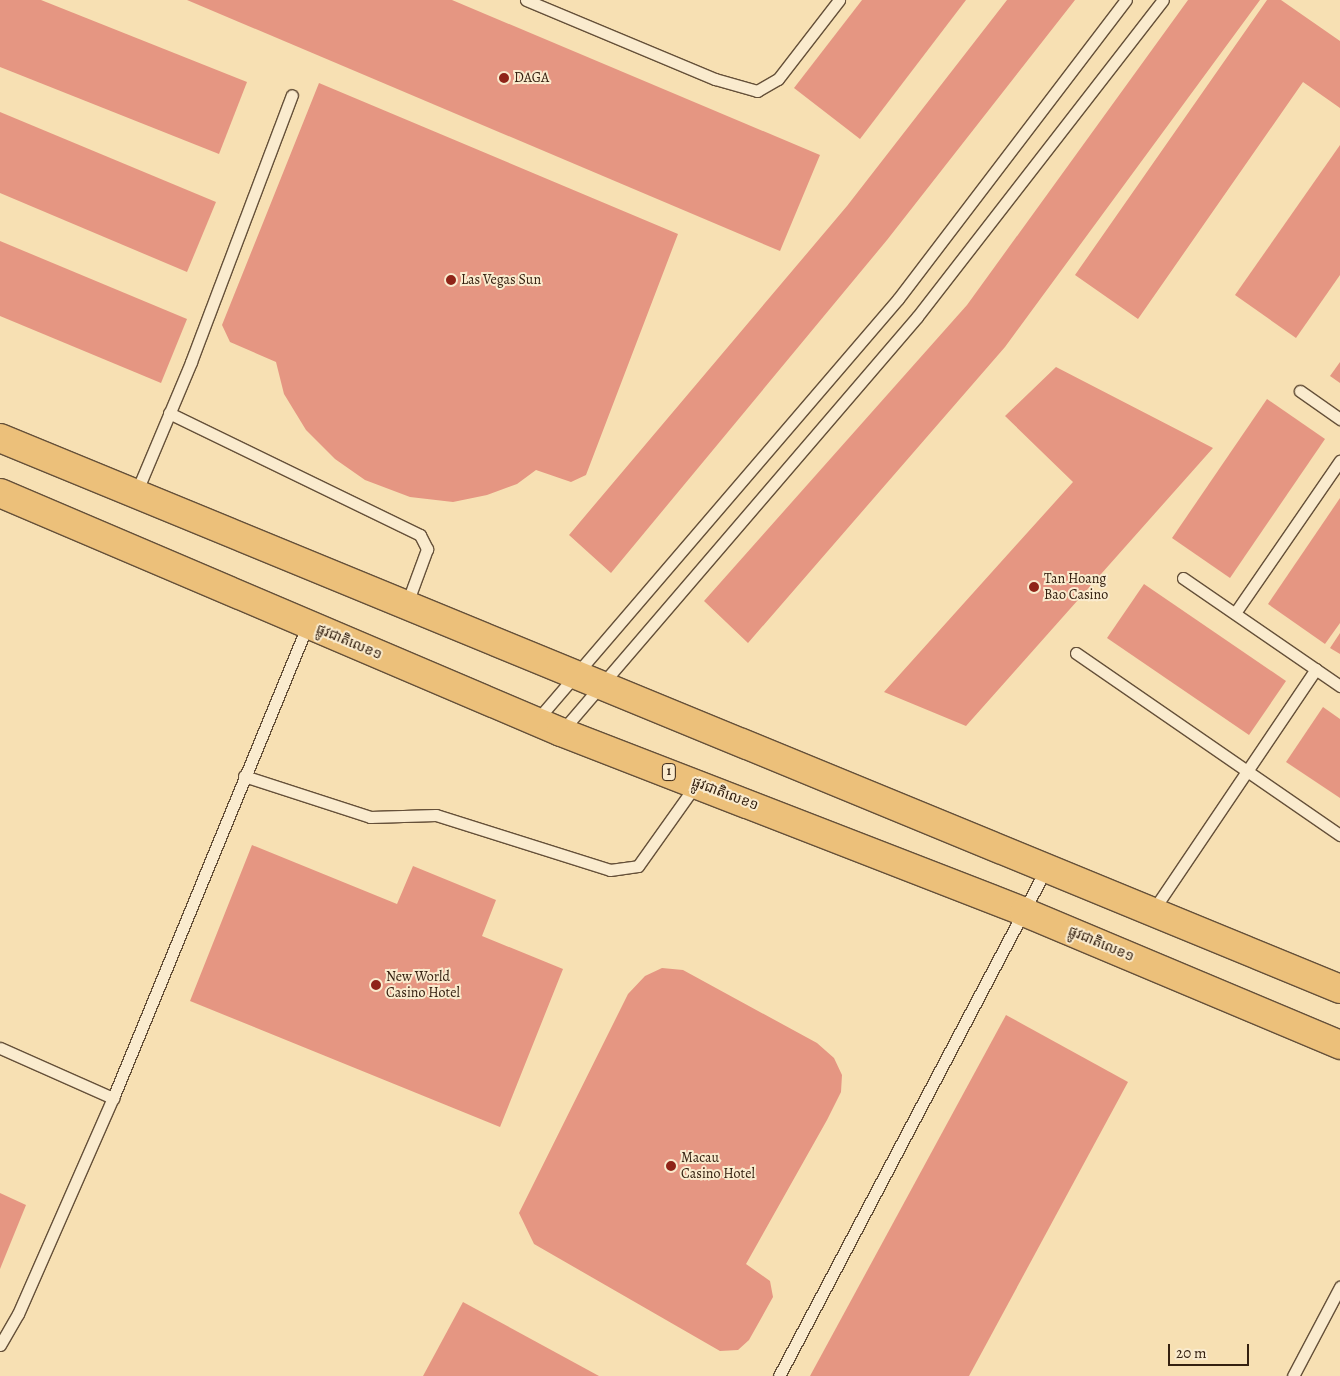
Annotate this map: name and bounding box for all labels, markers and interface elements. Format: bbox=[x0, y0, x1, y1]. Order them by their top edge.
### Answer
place label: DAGA bbox=[514, 70, 549, 86]
marker: DAGA bbox=[498, 72, 510, 84]
place label: Las Vegas Sun bbox=[461, 272, 541, 288]
marker: Las Vegas Sun bbox=[445, 274, 457, 286]
place label: Tan Hoang Bao Casino bbox=[1044, 571, 1108, 604]
marker: Tan Hoang Bao Casino bbox=[1028, 581, 1040, 593]
street label: ផ្លូវជាតិលេខ១ bbox=[313, 621, 385, 663]
road number: 1 bbox=[662, 762, 676, 782]
street label: ផ្លូវជាតិលេខ១ bbox=[689, 774, 761, 814]
street label: ផ្លូវជាតិលេខ១ bbox=[1065, 923, 1137, 965]
place label: New World Casino Hotel bbox=[386, 969, 460, 1002]
marker: New World Casino Hotel bbox=[370, 979, 382, 991]
place label: Macau Casino Hotel bbox=[681, 1150, 755, 1182]
marker: Macau Casino Hotel bbox=[665, 1160, 677, 1172]
scale bar bbox=[1170, 1334, 1251, 1366]
text: 20 m bbox=[1176, 1343, 1207, 1363]

